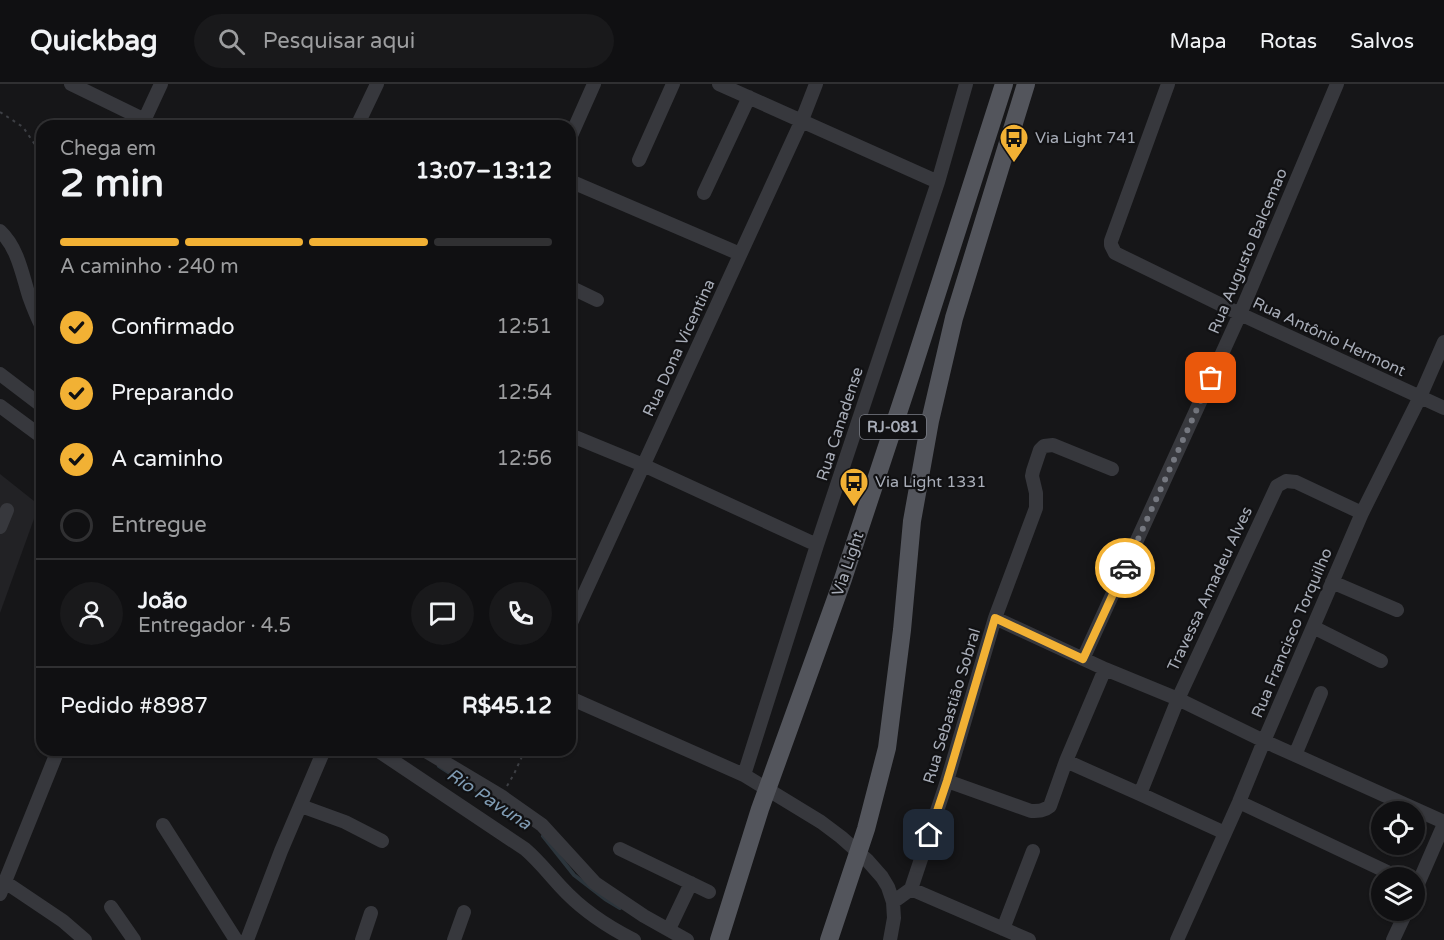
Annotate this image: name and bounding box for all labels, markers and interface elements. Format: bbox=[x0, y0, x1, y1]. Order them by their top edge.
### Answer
search box bbox=[194, 14, 614, 68]
text: Quickbag bbox=[30, 24, 158, 58]
icon: search bbox=[215, 25, 248, 58]
text: Pesquisar aqui bbox=[263, 28, 415, 54]
text: Mapa bbox=[1169, 29, 1227, 54]
text: Rotas bbox=[1260, 29, 1317, 54]
text: Salvos bbox=[1350, 29, 1414, 54]
bus stop icon: Via Light 741 bbox=[998, 122, 1030, 164]
place label: Via Light 741 bbox=[1035, 128, 1136, 148]
text: Chega em bbox=[60, 137, 156, 161]
text: 13:07–13:12 bbox=[415, 158, 552, 184]
text: 2 min bbox=[60, 160, 164, 207]
street label: Rua Augusto Balcemao bbox=[1204, 165, 1292, 337]
text: A caminho · 240 m bbox=[60, 255, 239, 279]
street label: Rua Dona Vicentina bbox=[638, 276, 720, 420]
street label: Rua Antônio Hermont bbox=[1249, 293, 1409, 381]
icon: check bbox=[60, 311, 93, 344]
text: Confirmado bbox=[111, 314, 235, 340]
text: 12:51 bbox=[497, 315, 552, 339]
pin bbox=[1185, 352, 1236, 403]
icon: bag bbox=[1194, 361, 1227, 394]
street label: Rua Canadense bbox=[812, 364, 868, 484]
icon: check bbox=[60, 377, 93, 410]
text: Preparando bbox=[111, 380, 234, 406]
text: 12:54 bbox=[497, 381, 552, 405]
road number: RJ-081 bbox=[860, 415, 926, 439]
icon: check bbox=[60, 443, 93, 476]
text: A caminho bbox=[111, 446, 223, 472]
text: 12:56 bbox=[497, 447, 552, 471]
bus stop icon: Via Light 1331 bbox=[838, 466, 870, 508]
place label: Via Light 1331 bbox=[875, 472, 986, 492]
street label: Travessa Amadeu Alves bbox=[1163, 504, 1257, 674]
text: Entregue bbox=[111, 512, 207, 538]
street label: Via Light bbox=[828, 529, 868, 599]
courier bbox=[1095, 538, 1155, 598]
street label: Rua Francisco Torquilho bbox=[1247, 545, 1337, 721]
icon: car bbox=[1109, 552, 1142, 585]
button: person bbox=[60, 582, 123, 645]
button: chat bbox=[411, 582, 474, 645]
button: phone bbox=[489, 582, 552, 645]
text: João bbox=[138, 588, 187, 614]
text: Entregador · 4.5 bbox=[138, 614, 291, 638]
street label: Rua Sebastião Sobral bbox=[919, 626, 985, 786]
text: Pedido #8987 bbox=[60, 693, 208, 719]
text: R$45.12 bbox=[462, 693, 552, 719]
water label: Rio Pavuna bbox=[443, 764, 536, 835]
map controls bbox=[1371, 801, 1425, 921]
button: locate bbox=[1371, 801, 1425, 855]
pin bbox=[903, 809, 954, 860]
icon: home bbox=[912, 818, 945, 851]
button: layers bbox=[1371, 867, 1425, 921]

